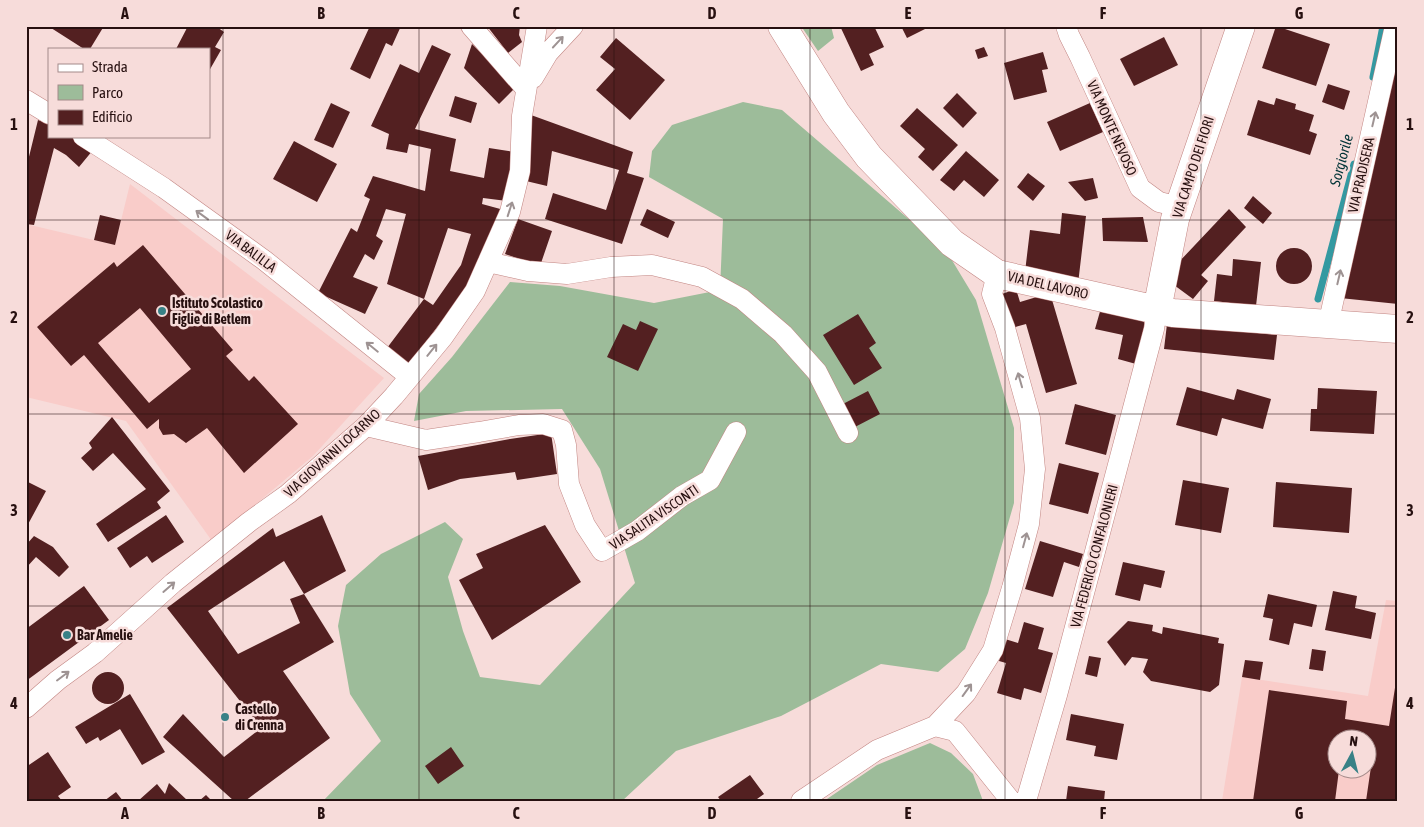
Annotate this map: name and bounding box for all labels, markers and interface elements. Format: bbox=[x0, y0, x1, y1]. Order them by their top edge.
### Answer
text: A bbox=[120, 4, 129, 22]
text: B bbox=[317, 4, 325, 22]
text: C bbox=[512, 4, 520, 22]
text: D bbox=[708, 4, 717, 22]
text: E bbox=[905, 4, 912, 22]
text: F bbox=[1100, 4, 1107, 22]
text: G bbox=[1295, 4, 1304, 22]
one-way arrow bbox=[552, 36, 564, 48]
legend bbox=[48, 48, 210, 138]
text: Strada bbox=[92, 58, 128, 75]
street label: VIA MONTE NEVOSO bbox=[1084, 78, 1140, 178]
text: Parco bbox=[92, 84, 123, 101]
text: Edificio bbox=[92, 108, 133, 125]
one-way arrow bbox=[1370, 111, 1379, 127]
street label: VIA CAMPO DEI FIORI bbox=[1169, 114, 1217, 220]
text: 1 bbox=[10, 115, 18, 133]
text: 1 bbox=[1406, 115, 1414, 133]
water label: Sorgiorile bbox=[1326, 132, 1356, 189]
street label: VIA PRADISERA bbox=[1345, 136, 1377, 214]
one-way arrow bbox=[506, 201, 515, 217]
one-way arrow bbox=[195, 210, 209, 220]
street label: VIA BALILLA bbox=[222, 227, 280, 275]
street label: VIA DEL LAVORO bbox=[1006, 268, 1090, 302]
one-way arrow bbox=[1335, 270, 1344, 286]
place label: Istituto Scolastico Figlie di Betlem bbox=[172, 295, 263, 327]
marker: Istituto Scolastico Figlie di Betlem bbox=[156, 305, 168, 317]
text: 2 bbox=[10, 308, 18, 326]
text: 2 bbox=[1406, 308, 1414, 326]
one-way arrow bbox=[366, 341, 379, 352]
one-way arrow bbox=[427, 344, 438, 357]
one-way arrow bbox=[1014, 372, 1024, 388]
street label: VIA GIOVANNI LOCARNO bbox=[281, 406, 383, 500]
street label: VIA SALITA VISCONTI bbox=[607, 481, 701, 553]
street label: VIA FEDERICO CONFALONIERI bbox=[1067, 483, 1121, 629]
text: 3 bbox=[10, 501, 18, 519]
text: 3 bbox=[1406, 501, 1414, 519]
one-way arrow bbox=[1021, 532, 1030, 548]
one-way arrow bbox=[162, 581, 175, 592]
place label: Bar Amelie bbox=[77, 627, 133, 643]
marker: Bar Amelie bbox=[61, 629, 73, 641]
one-way arrow bbox=[56, 671, 70, 681]
one-way arrow bbox=[962, 683, 972, 697]
text: 4 bbox=[9, 694, 18, 712]
text: 4 bbox=[1405, 694, 1414, 712]
place label: Castello di Crenna bbox=[235, 701, 284, 733]
marker: Castello di Crenna bbox=[219, 711, 231, 723]
north arrow bbox=[1326, 730, 1376, 780]
text: N bbox=[1349, 733, 1359, 750]
text: A bbox=[120, 804, 129, 822]
text: B bbox=[317, 804, 325, 822]
text: C bbox=[512, 804, 520, 822]
text: D bbox=[708, 804, 717, 822]
text: E bbox=[905, 804, 912, 822]
text: F bbox=[1100, 804, 1107, 822]
text: G bbox=[1295, 804, 1304, 822]

